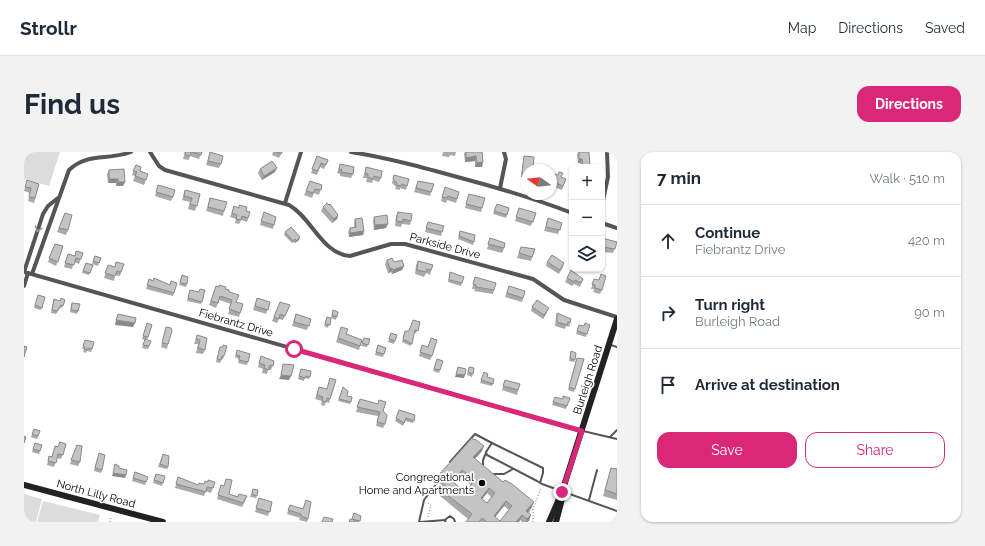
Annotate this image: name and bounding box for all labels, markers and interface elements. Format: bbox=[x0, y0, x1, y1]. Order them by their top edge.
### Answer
text: Strollr bbox=[20, 17, 77, 39]
text: Map bbox=[788, 20, 816, 36]
text: Directions bbox=[838, 20, 903, 36]
text: Saved bbox=[925, 20, 965, 36]
button: Directions bbox=[857, 86, 961, 122]
text: Find us bbox=[24, 88, 120, 121]
north arrow bbox=[521, 164, 557, 200]
map controls bbox=[569, 164, 605, 272]
button: + bbox=[569, 164, 605, 200]
text: 7 min bbox=[657, 168, 701, 188]
text: Walk · 510 m bbox=[870, 171, 945, 186]
button: − bbox=[569, 200, 605, 236]
text: Continue bbox=[695, 224, 760, 242]
one-way arrow bbox=[34, 226, 42, 233]
street label: Parkside Drive bbox=[408, 230, 482, 262]
icon: ahead bbox=[657, 230, 679, 252]
text: 420 m bbox=[908, 233, 945, 248]
button: layers bbox=[569, 236, 605, 272]
text: Fiebrantz Drive bbox=[695, 242, 785, 257]
text: Turn right bbox=[695, 296, 765, 314]
icon: right bbox=[657, 302, 679, 324]
text: 90 m bbox=[914, 305, 945, 320]
street label: Fiebrantz Drive bbox=[197, 306, 275, 340]
text: Burleigh Road bbox=[695, 314, 780, 329]
route start bbox=[285, 340, 303, 358]
street label: Burleigh Road bbox=[571, 344, 605, 416]
icon: arrive bbox=[657, 374, 679, 396]
text: Arrive at destination bbox=[695, 376, 840, 394]
button: Save bbox=[657, 432, 797, 468]
button: Share bbox=[805, 432, 945, 468]
place label: Congregational Home and Apartments bbox=[359, 471, 474, 497]
street label: North Lilly Road bbox=[55, 477, 137, 511]
marker: Congregational Home and Apartments bbox=[477, 478, 487, 488]
route end bbox=[553, 483, 571, 501]

